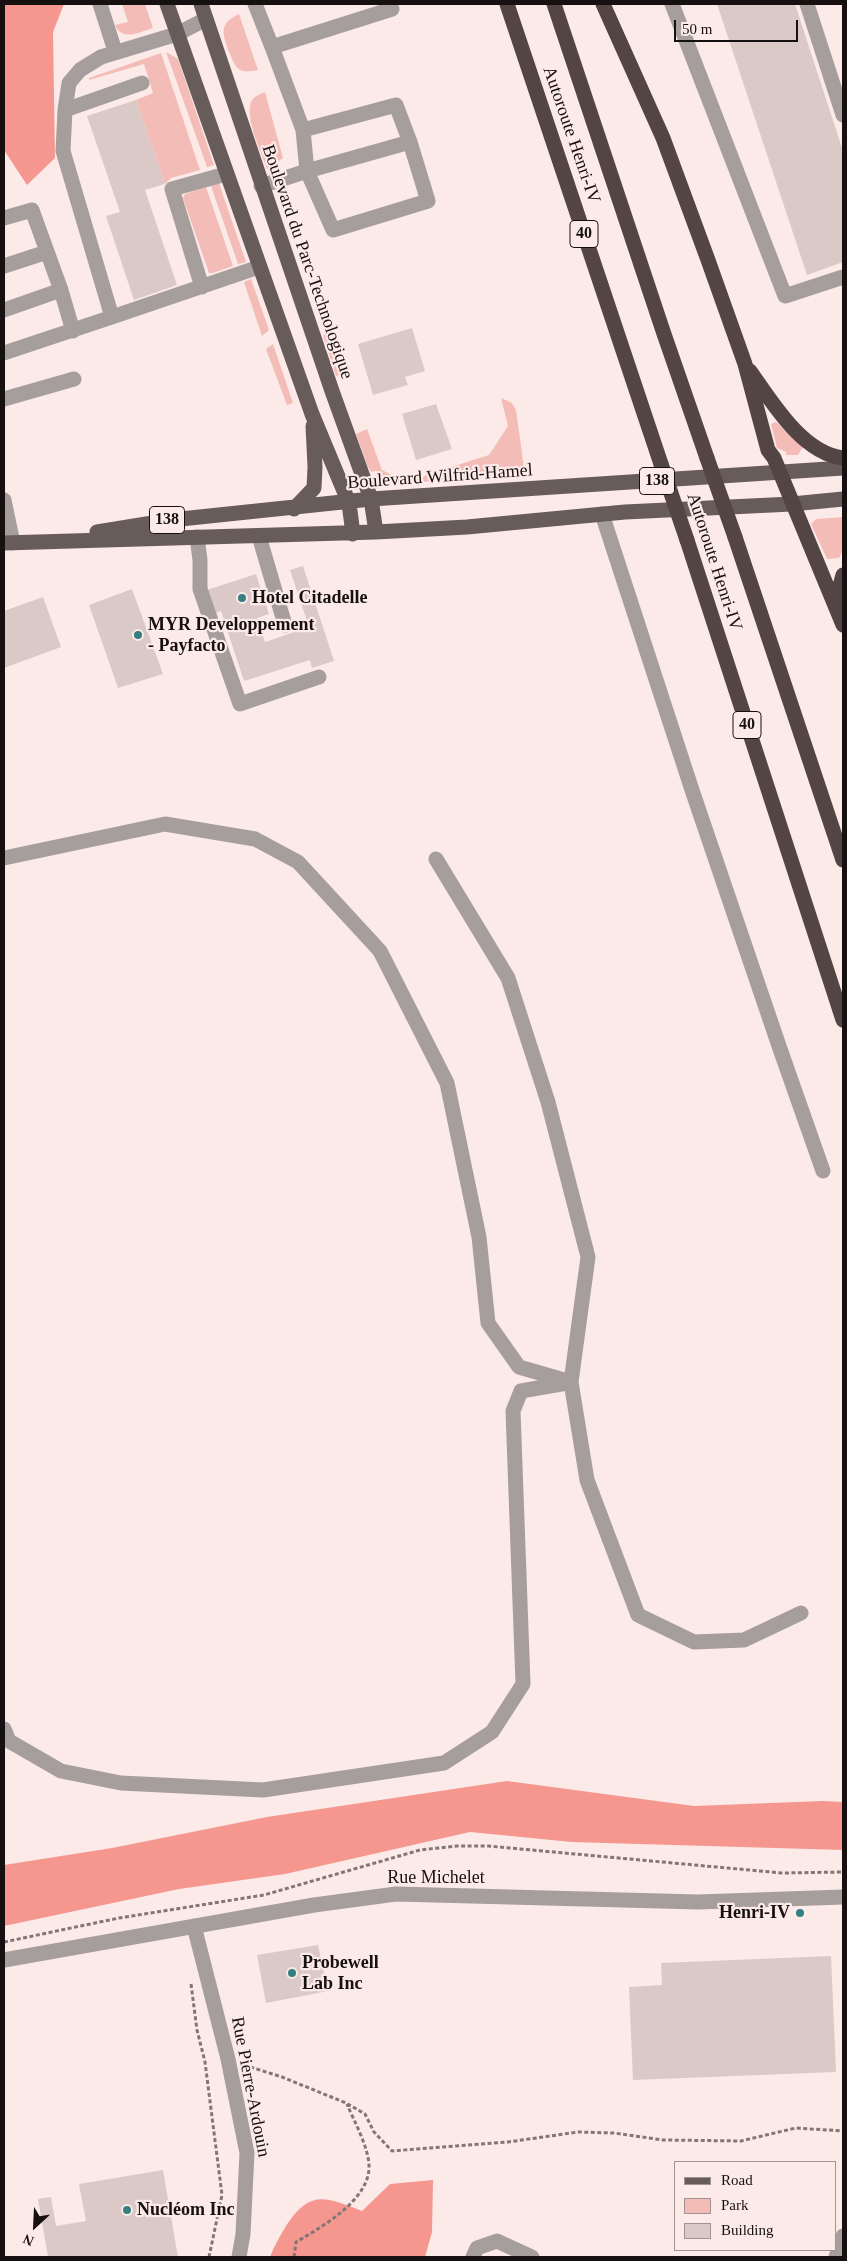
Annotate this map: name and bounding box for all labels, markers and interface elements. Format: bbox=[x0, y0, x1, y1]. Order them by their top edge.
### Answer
scale bar bbox=[677, 10, 801, 42]
text: 50 m bbox=[682, 21, 712, 37]
street label: Autoroute Henri-IV bbox=[537, 64, 605, 206]
street label: Boulevard du Parc-Technologique bbox=[257, 142, 357, 382]
road number: 40 bbox=[570, 220, 598, 248]
street label: Boulevard Wilfrid-Hamel bbox=[347, 460, 533, 494]
road number: 138 bbox=[640, 468, 674, 494]
street label: Autoroute Henri-IV bbox=[682, 490, 746, 634]
road number: 138 bbox=[150, 506, 184, 534]
place label: Hotel Citadelle bbox=[252, 587, 367, 609]
marker: Hotel Citadelle bbox=[236, 592, 248, 604]
place label: MYR Developpement - Payfacto bbox=[148, 614, 314, 656]
marker: MYR Developpement - Payfacto bbox=[132, 629, 144, 641]
road number: 40 bbox=[733, 712, 761, 738]
street label: Rue Michelet bbox=[387, 1867, 485, 1889]
place label: Henri-IV bbox=[719, 1902, 790, 1924]
marker: Henri-IV bbox=[794, 1907, 806, 1919]
place label: Probewell Lab Inc bbox=[302, 1952, 379, 1995]
marker: Probewell Lab Inc bbox=[286, 1967, 298, 1979]
street label: Rue Pierre-Ardouin bbox=[226, 2015, 274, 2159]
legend bbox=[674, 2161, 837, 2251]
text: Road bbox=[721, 2172, 753, 2188]
text: Park bbox=[721, 2197, 749, 2213]
place label: Nucléom Inc bbox=[137, 2199, 234, 2221]
north arrow bbox=[10, 2201, 60, 2251]
marker: Nucléom Inc bbox=[121, 2204, 133, 2216]
text: Building bbox=[721, 2222, 774, 2238]
text: N bbox=[21, 2231, 36, 2249]

